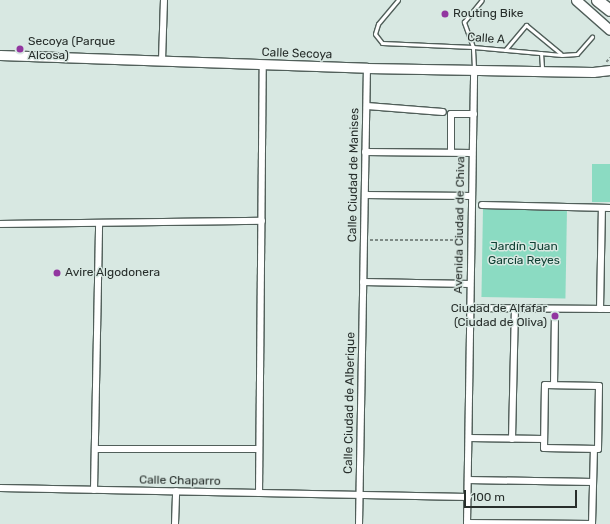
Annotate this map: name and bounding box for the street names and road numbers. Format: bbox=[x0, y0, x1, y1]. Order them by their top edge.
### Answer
street label: Calle A bbox=[466, 30, 506, 48]
street label: Calle Secoya bbox=[261, 46, 333, 62]
street label: Calle Ciudad de Manises bbox=[346, 108, 362, 242]
street label: Avenida Ciudad de Chiva bbox=[452, 156, 468, 294]
street label: Calle Ciudad de Alberique bbox=[342, 332, 358, 474]
street label: Calle Chaparro bbox=[139, 473, 221, 489]

